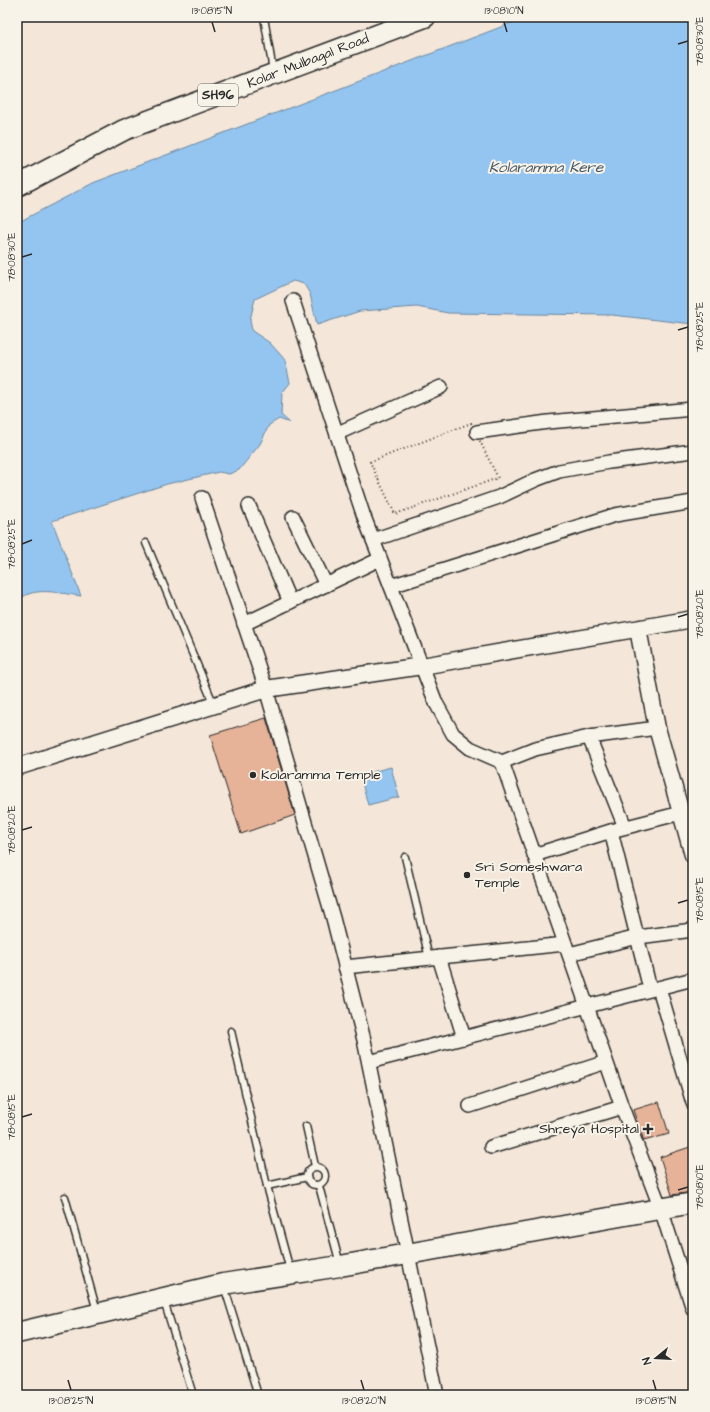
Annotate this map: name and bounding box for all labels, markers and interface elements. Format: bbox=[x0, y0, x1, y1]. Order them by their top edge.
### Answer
text: 13°08'15"N bbox=[192, 4, 232, 18]
text: 13°08'10"N bbox=[484, 4, 524, 18]
text: 78°08'30"E bbox=[693, 16, 707, 65]
street label: Kolar Mulbagal Road bbox=[244, 29, 372, 93]
road number: SH96 bbox=[198, 84, 238, 106]
water label: Kolaramma Kere bbox=[489, 157, 604, 178]
text: 78°08'30"E bbox=[5, 232, 19, 281]
text: 78°08'25"E bbox=[693, 302, 707, 352]
text: 78°08'25"E bbox=[5, 519, 19, 569]
text: 78°08'20"E bbox=[693, 589, 707, 639]
place label: Kolaramma Temple bbox=[261, 765, 381, 785]
marker: Kolaramma Temple bbox=[248, 770, 258, 780]
text: 78°08'20"E bbox=[5, 805, 19, 855]
place label: Sri Someshwara Temple bbox=[475, 857, 582, 893]
marker: Sri Someshwara Temple bbox=[462, 870, 472, 880]
text: 78°08'15"E bbox=[693, 877, 707, 923]
text: 78°08'15"E bbox=[5, 1094, 19, 1140]
place label: Shreya Hospital bbox=[539, 1119, 639, 1139]
marker: Shreya Hospital bbox=[642, 1123, 654, 1135]
text: 78°08'10"E bbox=[693, 1164, 707, 1210]
north arrow bbox=[636, 1338, 676, 1378]
text: N bbox=[639, 1355, 655, 1367]
text: 13°08'25"N bbox=[49, 1394, 93, 1408]
text: 13°08'20"N bbox=[342, 1394, 386, 1408]
text: 13°08'15"N bbox=[636, 1394, 676, 1408]

